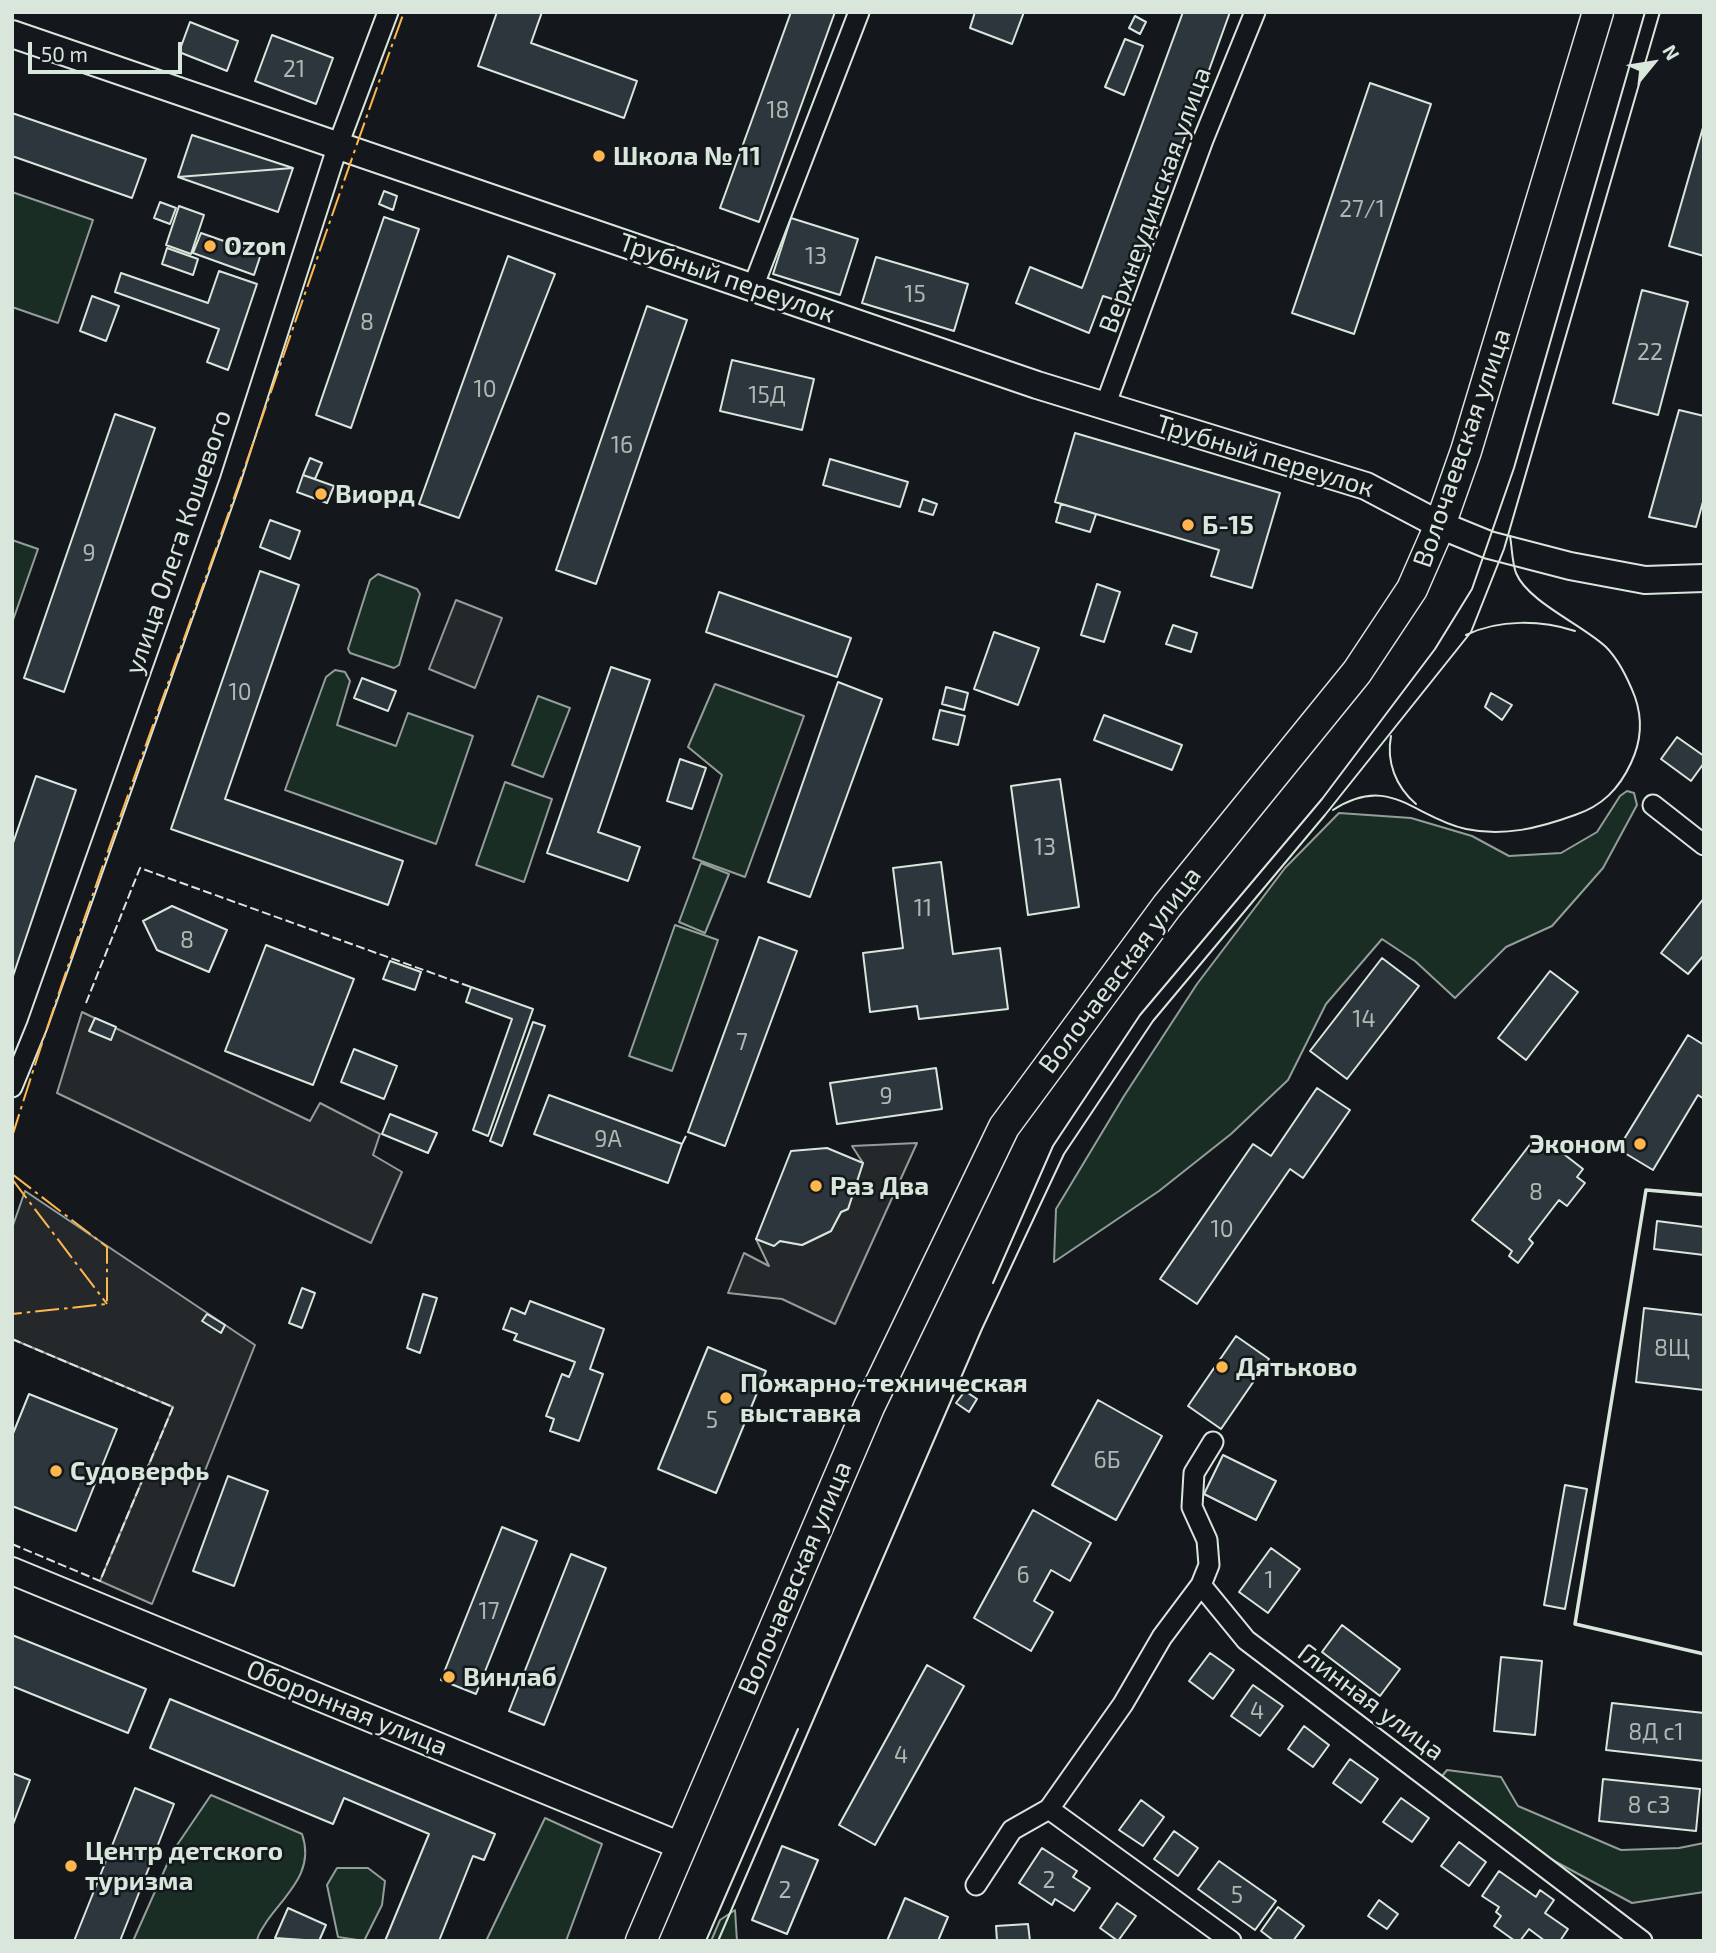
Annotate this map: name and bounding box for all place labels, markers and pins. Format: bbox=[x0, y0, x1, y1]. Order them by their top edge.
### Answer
place label: Школа № 11 bbox=[613, 140, 761, 172]
marker: Школа № 11 bbox=[591, 148, 607, 164]
place label: Ozon bbox=[224, 230, 286, 262]
marker: Ozon bbox=[202, 238, 218, 254]
place label: Виорд bbox=[335, 478, 415, 510]
marker: Виорд bbox=[313, 486, 329, 502]
place label: Б-15 bbox=[1202, 509, 1254, 541]
marker: Б-15 bbox=[1180, 517, 1196, 533]
place label: Эконом bbox=[1529, 1128, 1626, 1160]
marker: Эконом bbox=[1632, 1136, 1648, 1152]
place label: Раз Два bbox=[830, 1170, 929, 1202]
marker: Раз Два bbox=[808, 1178, 824, 1194]
place label: Дятьково bbox=[1236, 1351, 1357, 1383]
marker: Дятьково bbox=[1214, 1359, 1230, 1375]
place label: Пожарно-техническая выставка bbox=[740, 1367, 1028, 1428]
marker: Пожарно-техническая выставка bbox=[718, 1390, 734, 1406]
place label: Судоверфь bbox=[70, 1455, 209, 1487]
marker: Судоверфь bbox=[48, 1463, 64, 1479]
place label: Винлаб bbox=[463, 1661, 557, 1693]
marker: Винлаб bbox=[441, 1669, 457, 1685]
place label: Центр детского туризма bbox=[85, 1835, 283, 1896]
marker: Центр детского туризма bbox=[63, 1858, 79, 1874]

